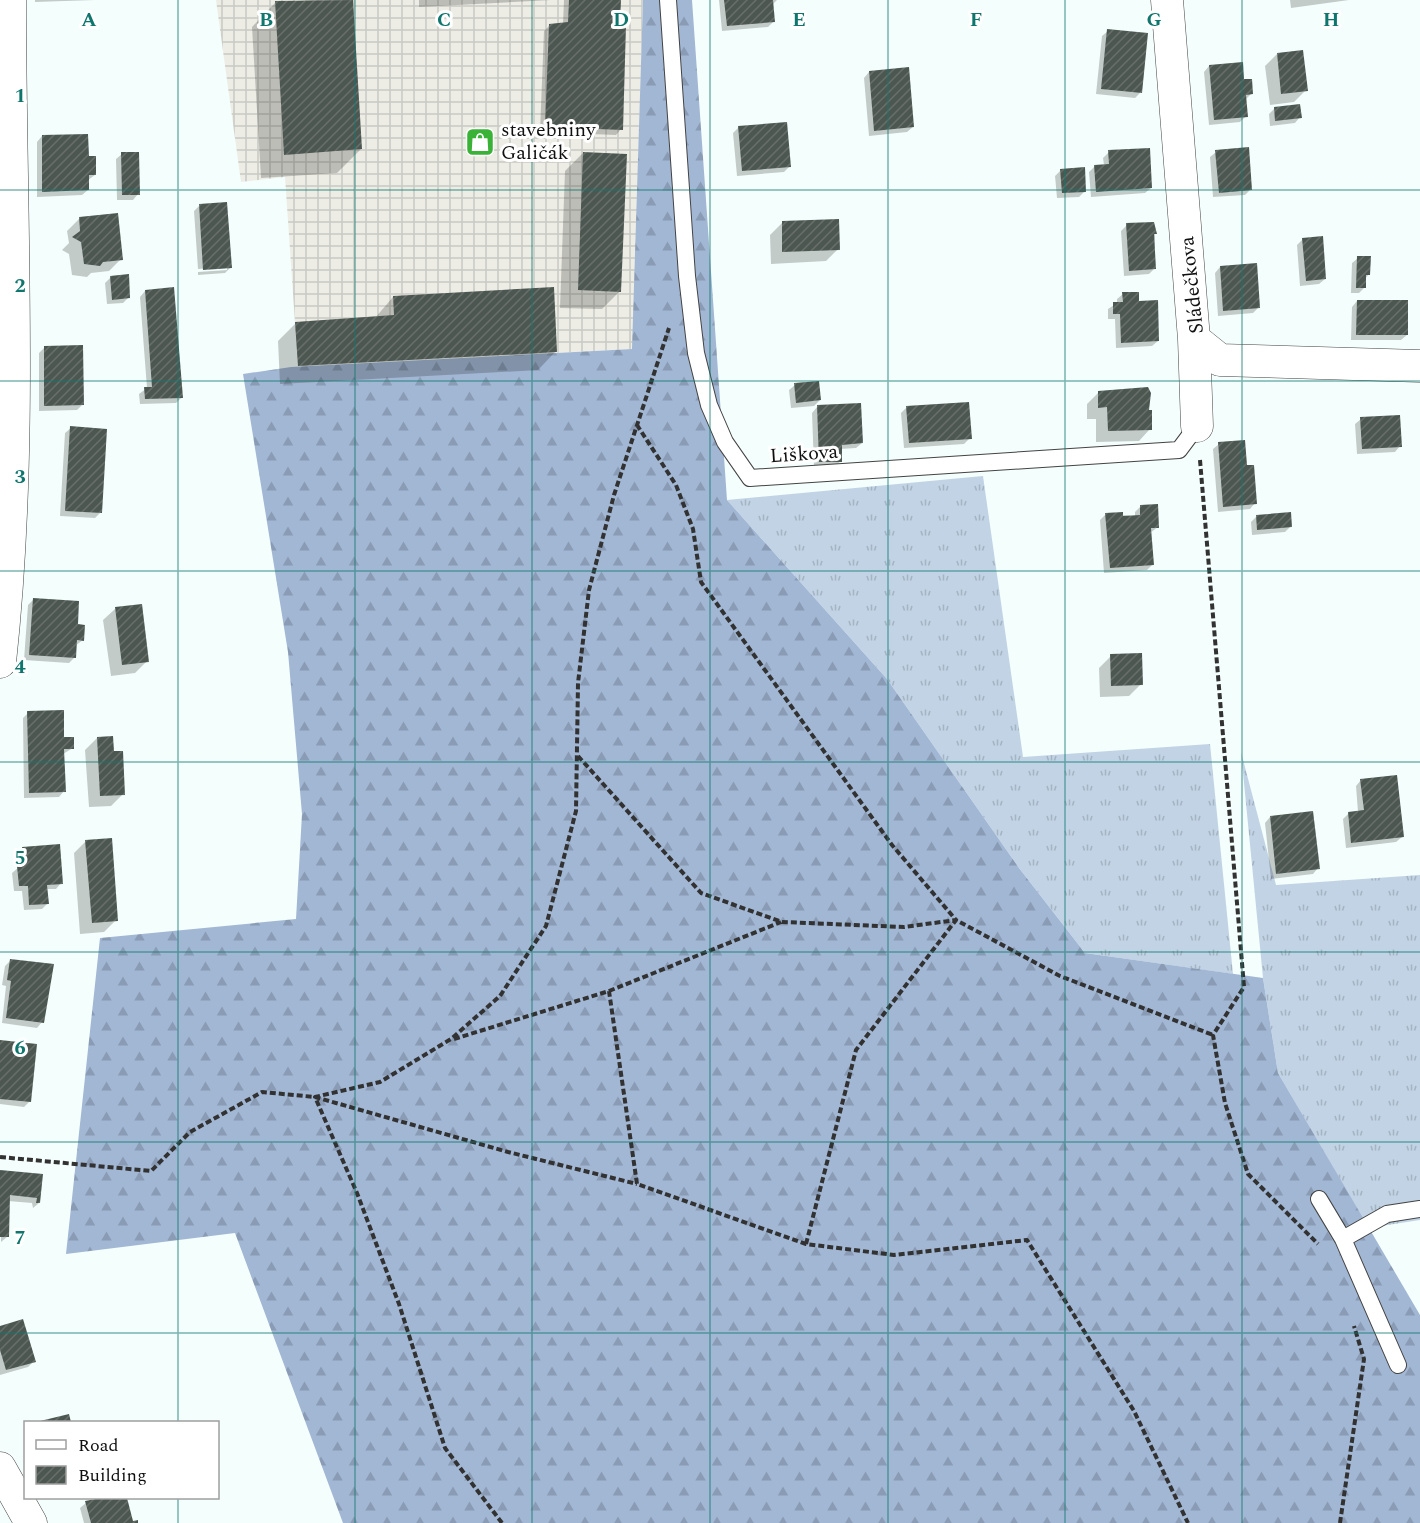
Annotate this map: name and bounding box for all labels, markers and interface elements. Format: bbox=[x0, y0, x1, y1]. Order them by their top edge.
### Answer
text: A bbox=[81, 5, 97, 35]
text: B bbox=[259, 5, 273, 35]
text: C bbox=[437, 5, 451, 35]
text: D bbox=[613, 5, 629, 35]
text: E bbox=[792, 5, 806, 35]
text: F bbox=[970, 5, 982, 35]
text: G bbox=[1146, 5, 1162, 35]
text: H bbox=[1323, 5, 1339, 35]
text: 1 bbox=[14, 81, 26, 111]
place label: stavebniny Galičák bbox=[501, 115, 597, 168]
shop icon: stavebniny Galičák bbox=[464, 126, 496, 158]
street label: Sládečkova bbox=[1172, 235, 1212, 335]
text: 2 bbox=[14, 271, 26, 301]
street label: Liškova bbox=[769, 437, 839, 471]
text: 3 bbox=[14, 462, 26, 492]
text: 4 bbox=[14, 652, 26, 682]
text: 5 bbox=[14, 843, 26, 873]
text: 6 bbox=[14, 1033, 26, 1063]
text: 7 bbox=[14, 1223, 26, 1253]
legend bbox=[24, 1421, 219, 1499]
text: Road bbox=[78, 1432, 119, 1459]
text: Building bbox=[78, 1462, 147, 1489]

